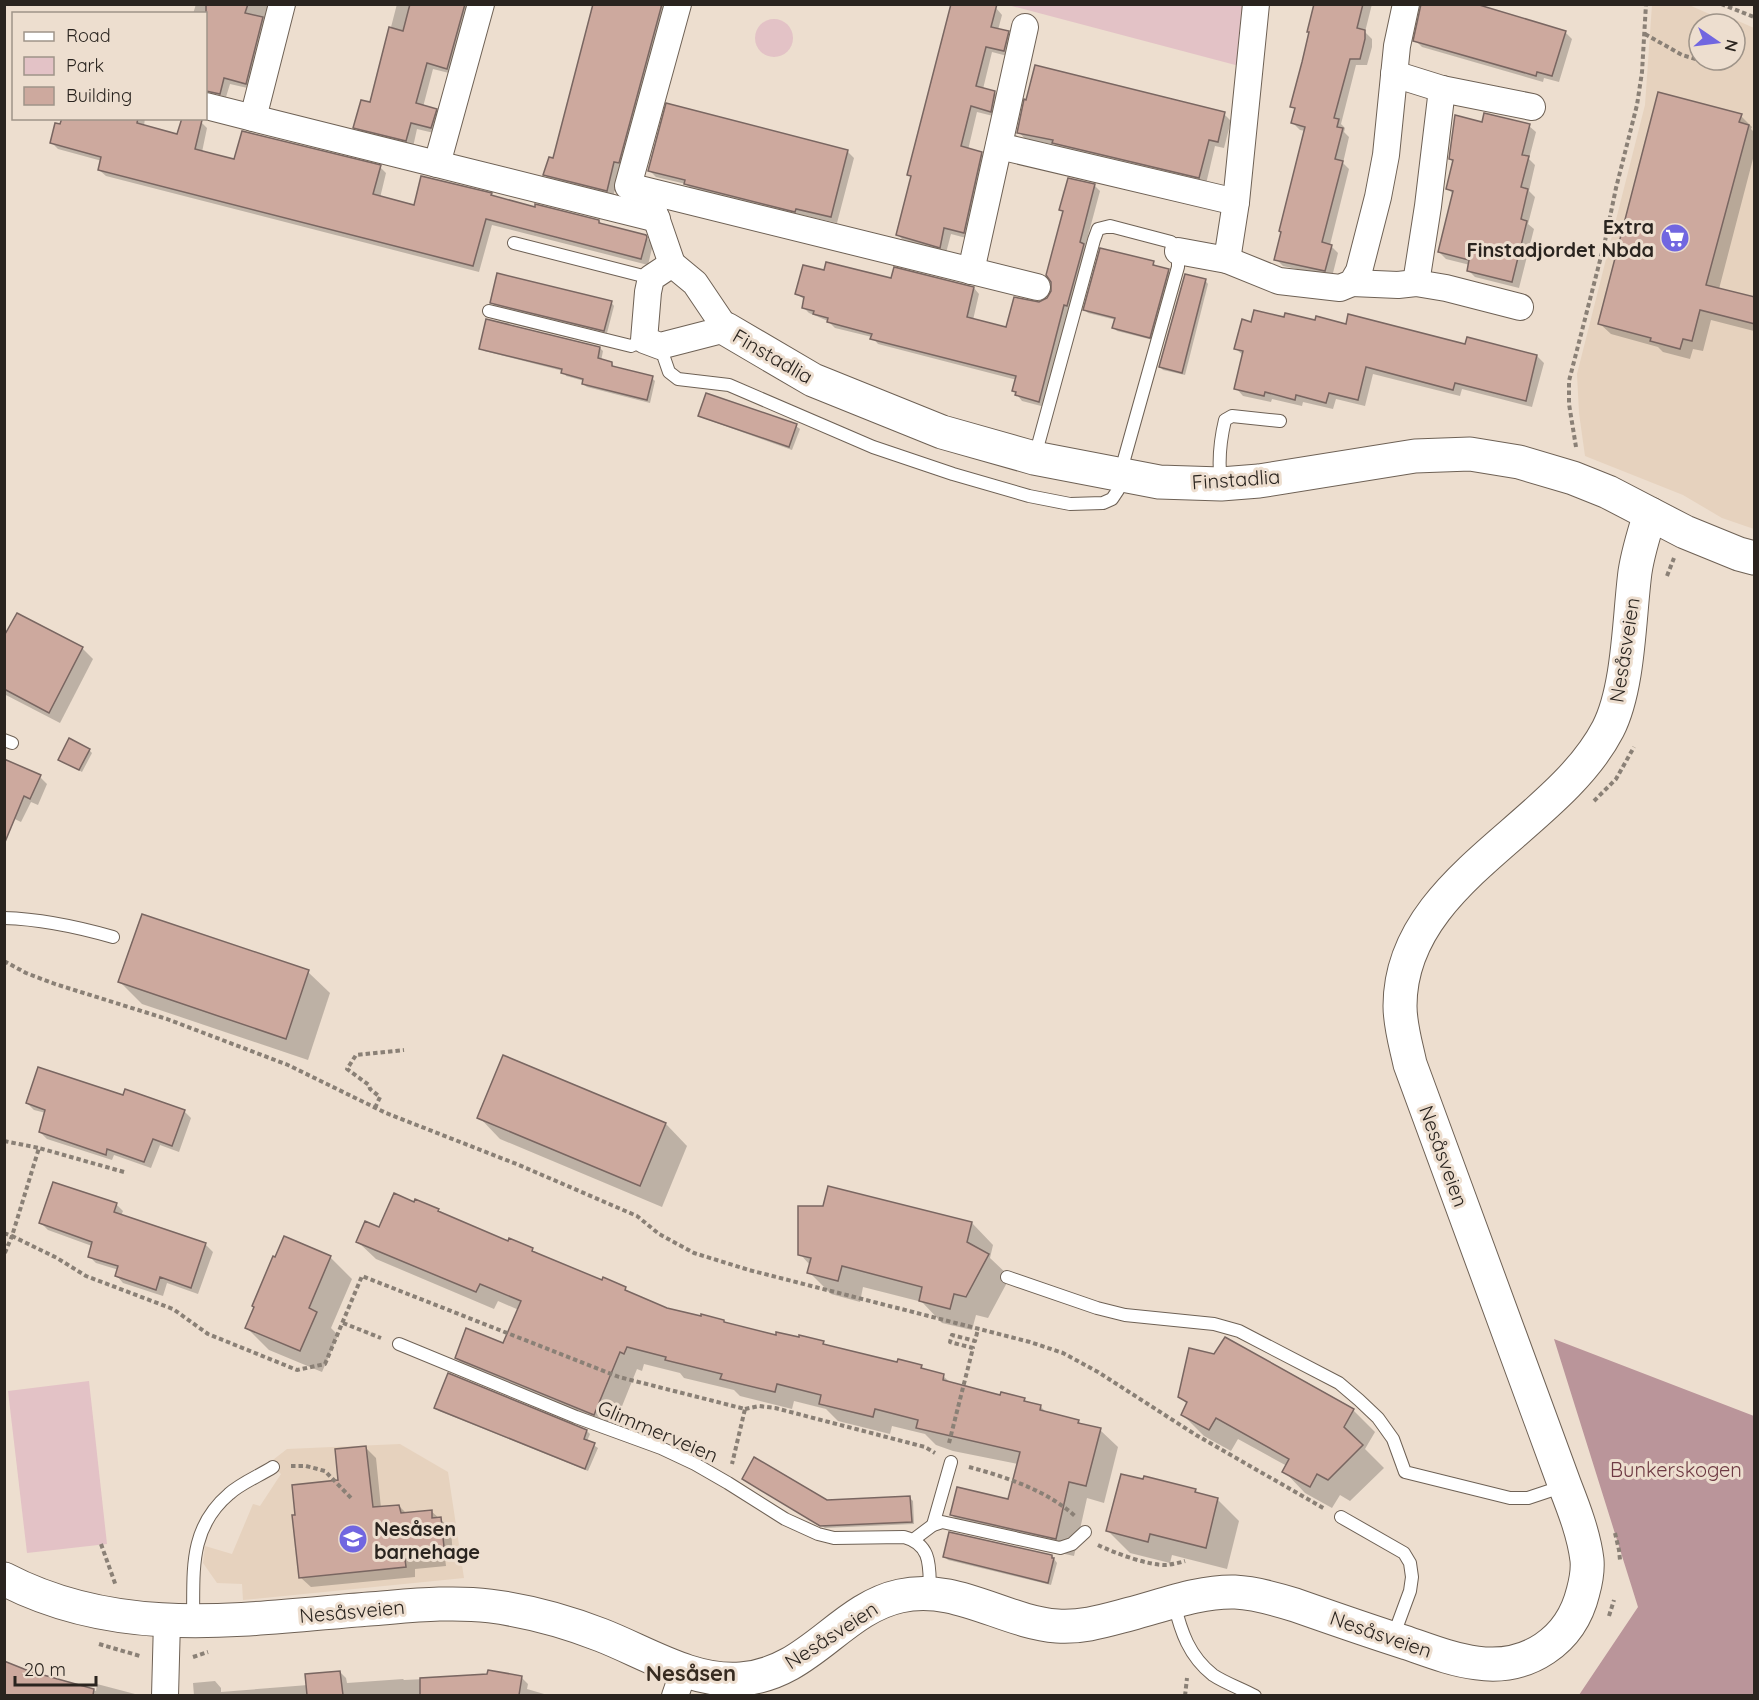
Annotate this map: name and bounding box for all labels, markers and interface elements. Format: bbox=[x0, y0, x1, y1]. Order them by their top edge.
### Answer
legend bbox=[12, 12, 207, 120]
north arrow bbox=[1687, 12, 1747, 72]
text: Road bbox=[66, 24, 111, 47]
text: N bbox=[1720, 38, 1743, 54]
text: Park bbox=[66, 54, 104, 77]
text: Building bbox=[66, 84, 132, 107]
place label: Extra Finstadjordet Nbda bbox=[1466, 214, 1654, 262]
supermarket icon: Extra Finstadjordet Nbda bbox=[1659, 222, 1691, 254]
street label: Finstadlia bbox=[728, 323, 818, 389]
street label: Finstadlia bbox=[1191, 463, 1281, 495]
street label: Nesåsveien bbox=[1603, 596, 1645, 704]
street label: Nesåsveien bbox=[1414, 1102, 1474, 1210]
street label: Glimmerveien bbox=[594, 1394, 722, 1468]
park label: Bunkerskogen bbox=[1610, 1457, 1742, 1482]
place label: Nesåsen barnehage bbox=[374, 1516, 480, 1564]
school or university icon: Nesåsen barnehage bbox=[337, 1523, 369, 1555]
street label: Nesåsveien bbox=[298, 1594, 406, 1628]
street label: Nesåsveien bbox=[780, 1596, 882, 1674]
street label: Nesåsveien bbox=[1327, 1605, 1435, 1663]
scale bar bbox=[15, 1649, 96, 1687]
text: 20 m bbox=[24, 1658, 66, 1681]
district label: Nesåsen bbox=[646, 1659, 736, 1687]

